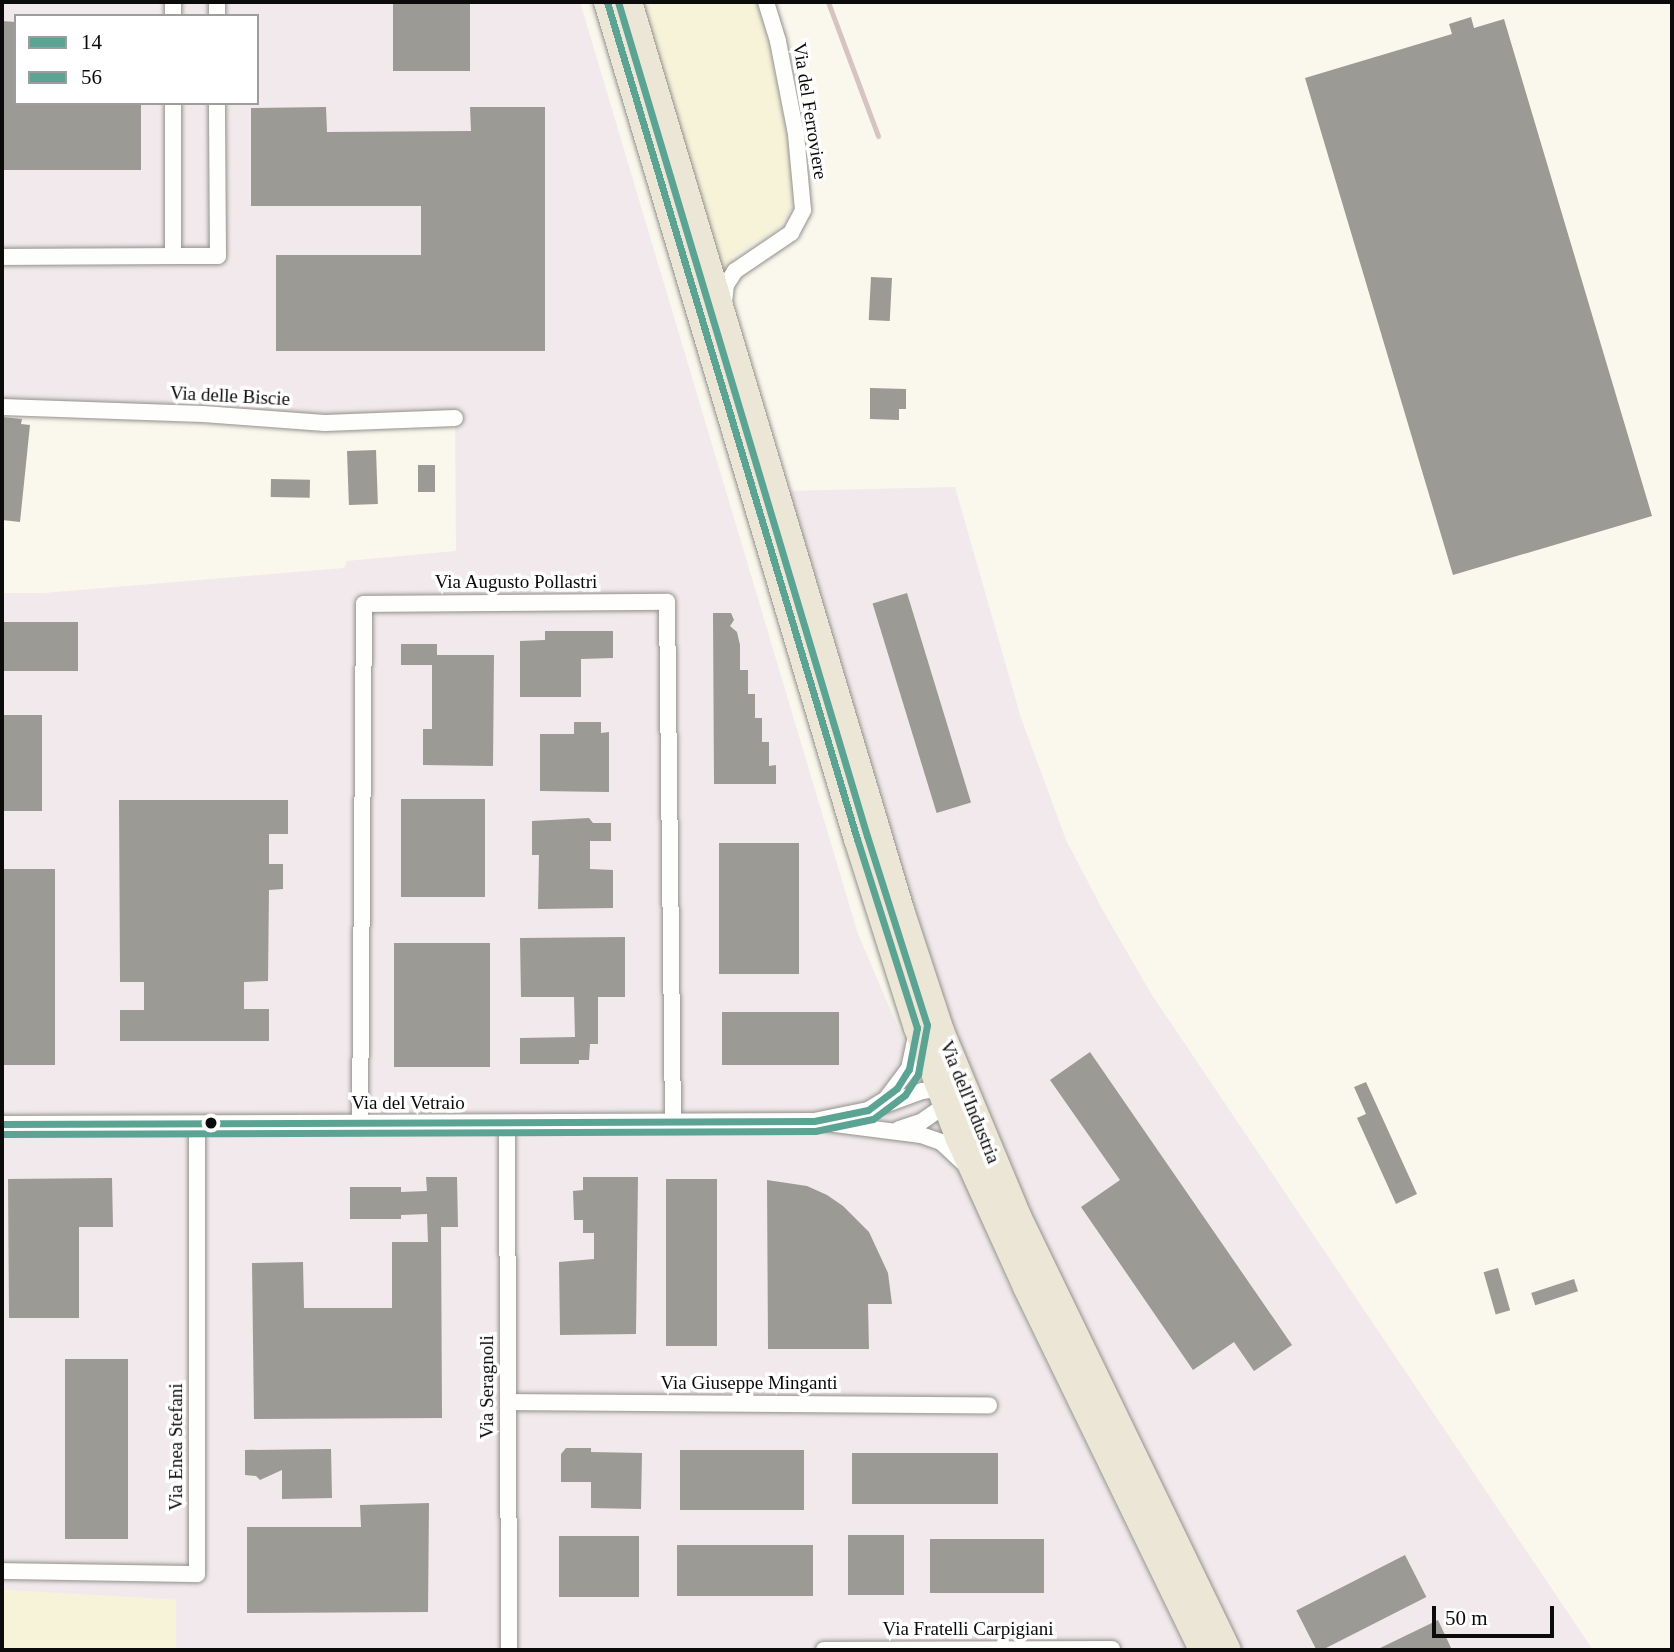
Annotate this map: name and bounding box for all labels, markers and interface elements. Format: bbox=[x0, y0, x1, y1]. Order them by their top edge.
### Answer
legend bbox=[14, 14, 259, 105]
text: 14 bbox=[81, 30, 102, 54]
street label: Via del Ferroviere bbox=[788, 41, 832, 181]
text: 56 bbox=[81, 65, 102, 89]
street label: Via delle Biscie bbox=[169, 381, 291, 411]
street label: Via Augusto Pollastri bbox=[434, 571, 598, 593]
street label: Via dell'Industria bbox=[935, 1037, 1005, 1167]
street label: Via del Vetraio bbox=[351, 1092, 465, 1114]
unlabelled marker bbox=[204, 1116, 218, 1130]
street label: Via Seragnoli bbox=[476, 1335, 498, 1439]
street label: Via Giuseppe Minganti bbox=[660, 1372, 838, 1394]
street label: Via Enea Stefani bbox=[165, 1383, 187, 1511]
scale bar bbox=[1436, 1592, 1558, 1636]
text: 50 m bbox=[1445, 1606, 1488, 1630]
street label: Via Fratelli Carpigiani bbox=[883, 1618, 1053, 1640]

